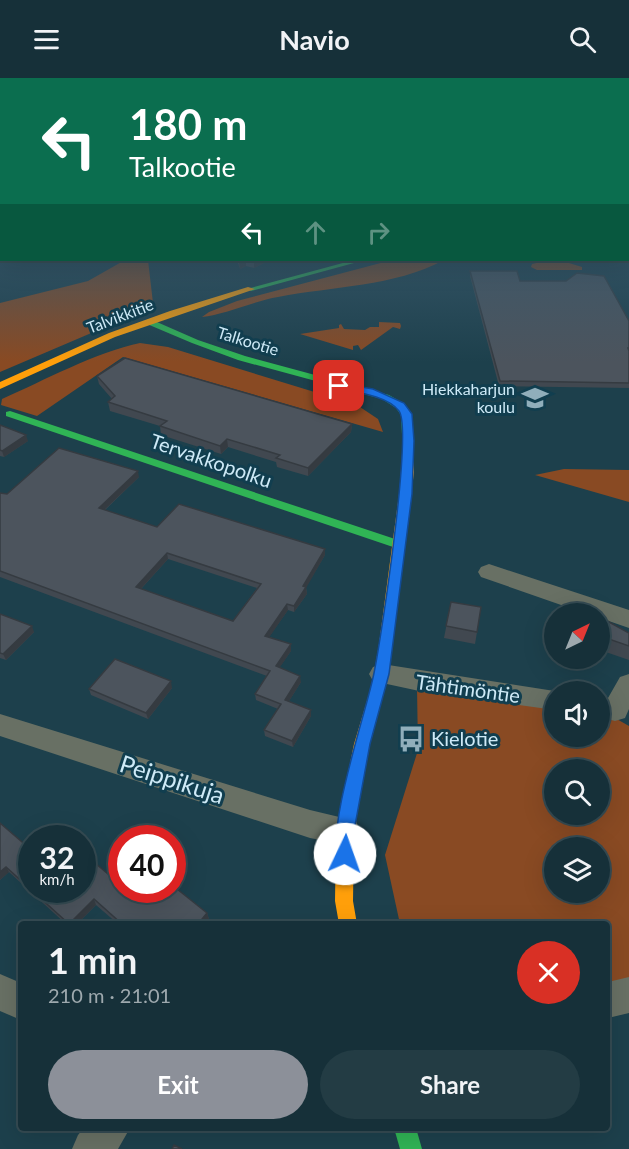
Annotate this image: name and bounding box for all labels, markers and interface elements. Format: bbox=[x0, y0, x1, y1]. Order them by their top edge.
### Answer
icon: menu bbox=[30, 23, 63, 56]
text: Navio bbox=[279, 23, 350, 56]
icon: search bbox=[566, 23, 599, 56]
text: 180 m bbox=[129, 99, 247, 149]
icon: left bbox=[30, 102, 108, 180]
text: Talkootie bbox=[129, 150, 236, 183]
icon: left bbox=[236, 216, 269, 249]
icon: ahead bbox=[299, 216, 332, 249]
icon: right bbox=[362, 216, 395, 249]
street label: Talvikkitie bbox=[84, 294, 156, 337]
street label: Talkootie bbox=[215, 322, 281, 359]
pin bbox=[313, 360, 364, 411]
icon: arrive bbox=[322, 369, 355, 402]
place label: Hiekkaharjun koulu bbox=[422, 379, 515, 416]
school or university icon: Hiekkaharjun koulu bbox=[520, 383, 550, 413]
street label: Tervakkopolku bbox=[147, 428, 275, 492]
north arrow bbox=[544, 603, 610, 669]
map controls bbox=[544, 603, 610, 903]
street label: Tähtimöntie bbox=[415, 669, 522, 707]
button: sound bbox=[544, 681, 610, 747]
bus stop icon: Kielotie bbox=[396, 724, 426, 754]
place label: Kielotie bbox=[431, 726, 498, 750]
street label: Peippikuja bbox=[117, 748, 228, 809]
button: search bbox=[544, 759, 610, 825]
position arrow bbox=[313, 822, 377, 886]
speed limit sign: 40 bbox=[108, 825, 186, 903]
button: layers bbox=[544, 837, 610, 903]
text: 32 bbox=[40, 839, 74, 875]
text: km/h bbox=[39, 870, 75, 888]
text: 1 min bbox=[48, 938, 137, 982]
button: close bbox=[517, 941, 580, 1004]
text: 210 m · 21:01 bbox=[48, 983, 171, 1007]
button: Exit bbox=[48, 1050, 308, 1119]
button: Share bbox=[320, 1050, 580, 1119]

